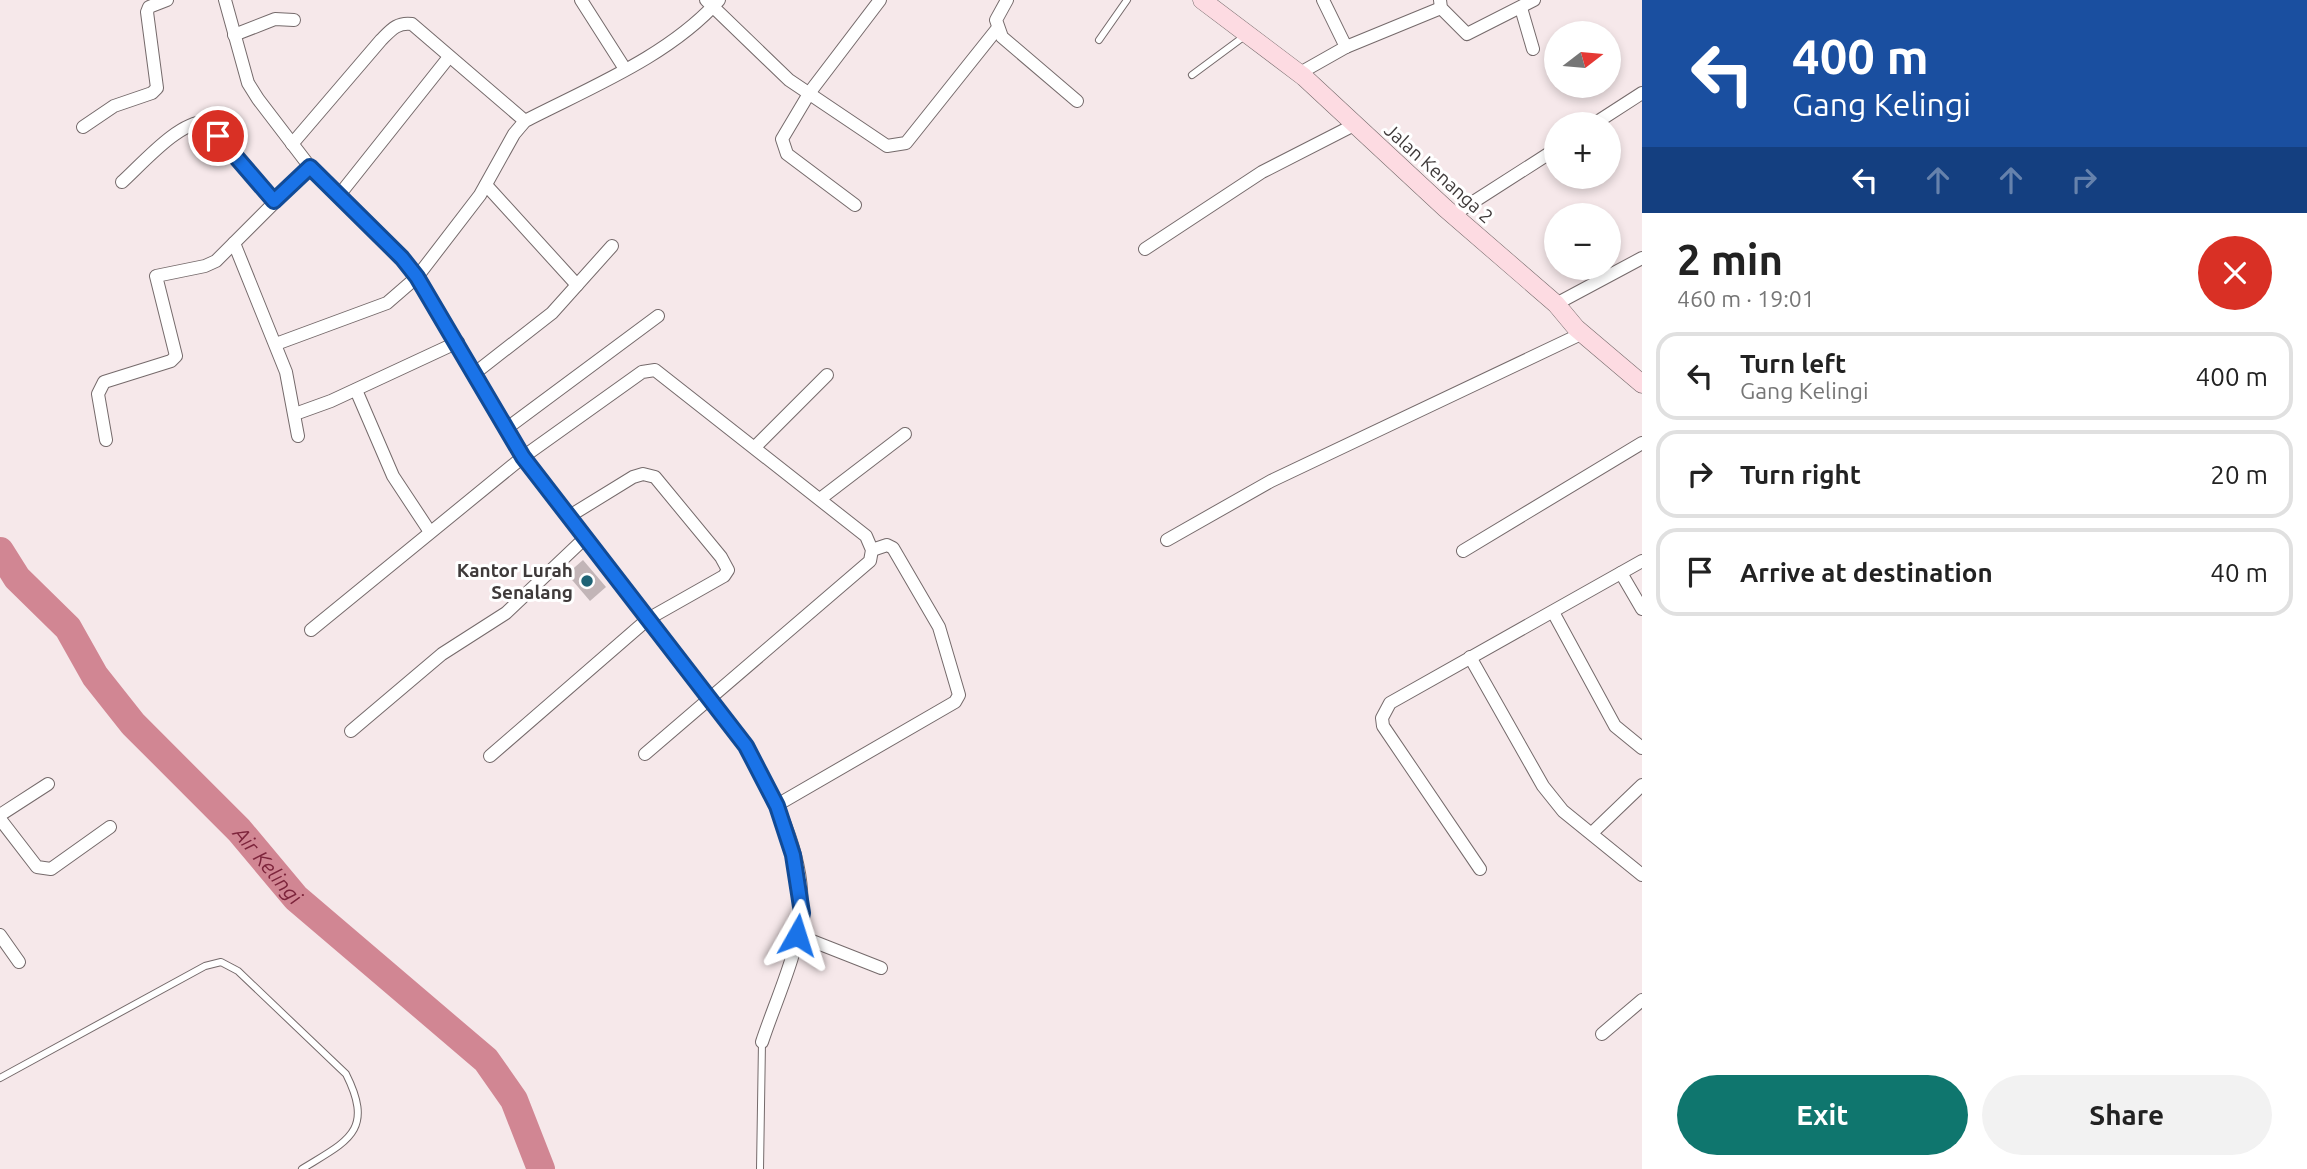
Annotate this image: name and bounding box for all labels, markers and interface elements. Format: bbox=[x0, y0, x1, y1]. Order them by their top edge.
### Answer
north arrow bbox=[1544, 21, 1620, 98]
map controls bbox=[1544, 21, 1621, 280]
icon: left bbox=[1677, 28, 1768, 119]
text: 400 m bbox=[1792, 28, 1929, 83]
text: Gang Kelingi bbox=[1792, 86, 1971, 122]
pin bbox=[188, 106, 248, 166]
button: + bbox=[1544, 112, 1621, 189]
icon: arrive bbox=[199, 117, 237, 155]
street label: Jalan Kenanga 2 bbox=[1380, 119, 1498, 227]
icon: left bbox=[1846, 161, 1884, 199]
icon: ahead bbox=[1919, 161, 1957, 199]
icon: ahead bbox=[1992, 161, 2030, 199]
icon: right bbox=[2065, 161, 2103, 199]
button: − bbox=[1544, 203, 1621, 280]
text: 2 min bbox=[1677, 236, 1783, 283]
button: close bbox=[2198, 236, 2272, 310]
text: 460 m · 19:01 bbox=[1677, 286, 1815, 311]
text: Turn left bbox=[1740, 349, 1846, 378]
icon: left bbox=[1681, 357, 1719, 395]
text: 400 m bbox=[2196, 362, 2268, 391]
text: Gang Kelingi bbox=[1740, 378, 1869, 403]
icon: right bbox=[1681, 455, 1719, 493]
text: Turn right bbox=[1740, 460, 1861, 489]
text: 20 m bbox=[2210, 460, 2268, 489]
icon: arrive bbox=[1681, 553, 1719, 591]
text: Arrive at destination bbox=[1740, 558, 1993, 587]
text: 40 m bbox=[2210, 558, 2268, 587]
place label: Kantor Lurah Senalang bbox=[457, 559, 573, 603]
marker: Kantor Lurah Senalang bbox=[579, 573, 595, 589]
water label: Air Kelingi bbox=[228, 820, 307, 910]
position arrow bbox=[760, 898, 834, 972]
button: Exit bbox=[1677, 1075, 1968, 1155]
button: Share bbox=[1982, 1075, 2272, 1155]

